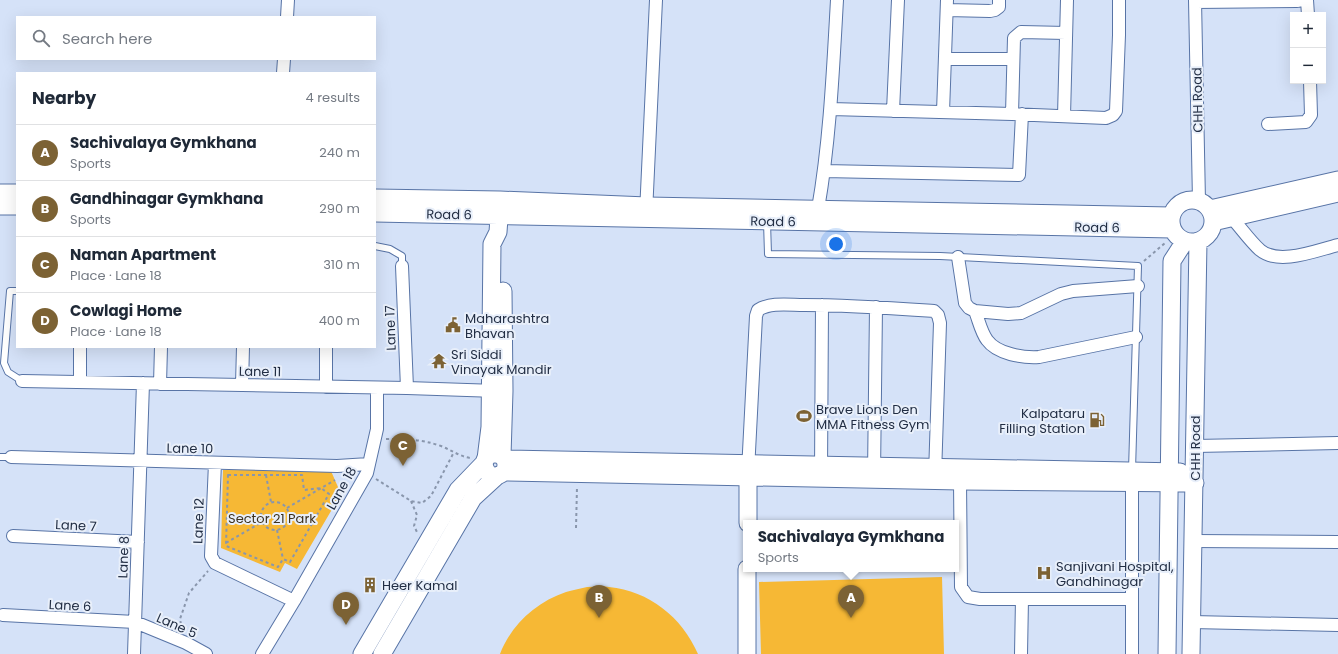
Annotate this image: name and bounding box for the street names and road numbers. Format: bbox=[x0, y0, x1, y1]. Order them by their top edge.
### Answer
street label: CHH Road bbox=[1187, 67, 1208, 133]
street label: Road 6 bbox=[426, 205, 472, 224]
street label: Road 6 bbox=[750, 212, 796, 231]
street label: Road 6 bbox=[1074, 218, 1120, 237]
street label: Lane 17 bbox=[380, 305, 401, 351]
street label: Lane 11 bbox=[239, 362, 281, 381]
street label: CHH Road bbox=[1186, 415, 1205, 481]
street label: Lane 10 bbox=[167, 439, 213, 458]
street label: Lane 18 bbox=[322, 463, 361, 513]
street label: Lane 12 bbox=[188, 498, 209, 544]
street label: Lane 7 bbox=[55, 515, 97, 536]
street label: Lane 8 bbox=[113, 535, 134, 579]
street label: Lane 6 bbox=[48, 595, 92, 616]
street label: Lane 5 bbox=[154, 608, 200, 643]

